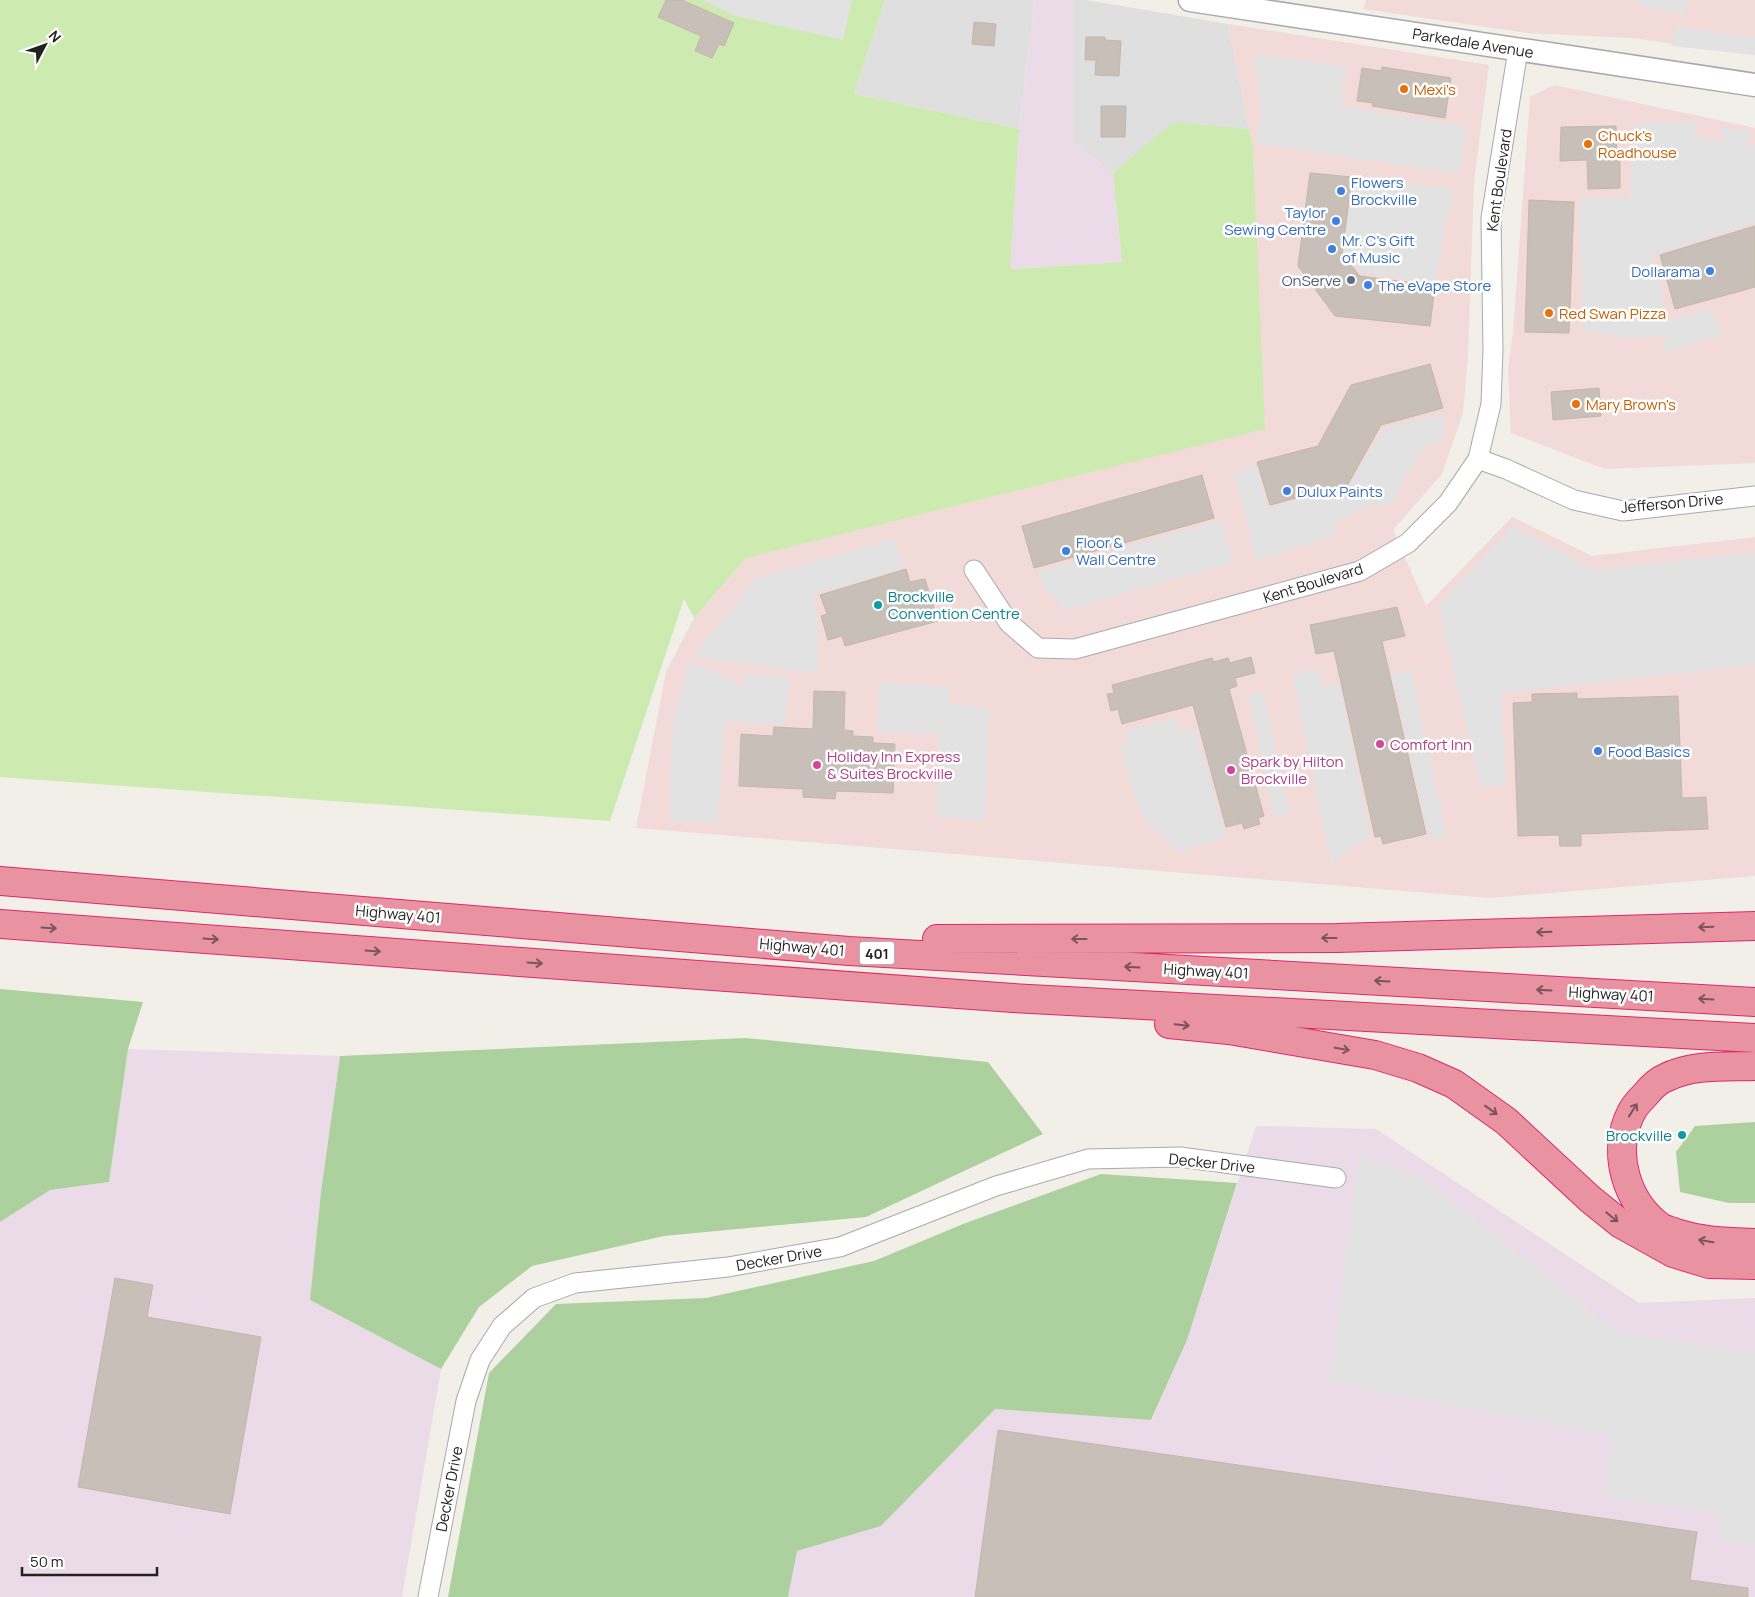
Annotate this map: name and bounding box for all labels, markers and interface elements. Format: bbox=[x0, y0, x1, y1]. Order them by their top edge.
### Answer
north arrow bbox=[20, 20, 70, 70]
street label: Parkedale Avenue bbox=[1411, 23, 1535, 63]
text: N bbox=[45, 26, 66, 46]
place label: Mexi's bbox=[1414, 79, 1456, 100]
marker: Mexi's bbox=[1398, 83, 1410, 95]
place label: Chuck's Roadhouse bbox=[1598, 125, 1677, 163]
street label: Kent Boulevard bbox=[1481, 127, 1517, 233]
marker: Chuck's Roadhouse bbox=[1582, 138, 1594, 150]
place label: Flowers Brockville bbox=[1351, 172, 1417, 210]
marker: Flowers Brockville bbox=[1335, 185, 1347, 197]
place label: Taylor Sewing Centre bbox=[1224, 202, 1327, 240]
marker: Taylor Sewing Centre bbox=[1330, 215, 1342, 227]
place label: Mr. C's Gift of Music bbox=[1342, 230, 1415, 268]
marker: Mr. C's Gift of Music bbox=[1326, 243, 1338, 255]
place label: Dollarama bbox=[1631, 261, 1700, 282]
marker: Dollarama bbox=[1704, 265, 1716, 277]
place label: OnServe bbox=[1282, 270, 1341, 291]
marker: OnServe bbox=[1345, 274, 1357, 286]
place label: The eVape Store bbox=[1378, 275, 1491, 296]
marker: The eVape Store bbox=[1362, 279, 1374, 291]
place label: Red Swan Pizza bbox=[1559, 303, 1666, 324]
marker: Red Swan Pizza bbox=[1543, 307, 1555, 319]
place label: Mary Brown's bbox=[1586, 394, 1676, 415]
marker: Mary Brown's bbox=[1570, 398, 1582, 410]
place label: Dulux Paints bbox=[1297, 481, 1383, 502]
marker: Dulux Paints bbox=[1281, 485, 1293, 497]
street label: Jefferson Drive bbox=[1620, 488, 1724, 518]
place label: Floor & Wall Centre bbox=[1076, 532, 1156, 570]
marker: Floor & Wall Centre bbox=[1060, 545, 1072, 557]
street label: Kent Boulevard bbox=[1261, 558, 1365, 608]
place label: Brockville Convention Centre bbox=[888, 586, 1020, 624]
marker: Brockville Convention Centre bbox=[872, 599, 884, 611]
place label: Comfort Inn bbox=[1390, 734, 1472, 755]
marker: Comfort Inn bbox=[1374, 738, 1386, 750]
place label: Food Basics bbox=[1608, 741, 1690, 762]
marker: Food Basics bbox=[1592, 745, 1604, 757]
place label: Holiday Inn Express & Suites Brockville bbox=[827, 746, 960, 784]
place label: Spark by Hilton Brockville bbox=[1241, 751, 1344, 789]
marker: Holiday Inn Express & Suites Brockville bbox=[811, 759, 823, 771]
marker: Spark by Hilton Brockville bbox=[1225, 764, 1237, 776]
street label: Highway 401 bbox=[355, 900, 441, 928]
one-way arrow bbox=[1699, 922, 1715, 932]
one-way arrow bbox=[40, 923, 56, 932]
one-way arrow bbox=[1536, 927, 1552, 937]
street label: Highway 401 bbox=[759, 933, 845, 961]
one-way arrow bbox=[1321, 933, 1338, 943]
one-way arrow bbox=[1071, 934, 1088, 944]
one-way arrow bbox=[202, 935, 218, 944]
road number: 401 bbox=[860, 941, 894, 964]
one-way arrow bbox=[364, 947, 380, 956]
one-way arrow bbox=[527, 958, 543, 968]
street label: Highway 401 bbox=[1163, 958, 1249, 984]
one-way arrow bbox=[1124, 962, 1140, 971]
one-way arrow bbox=[1374, 976, 1390, 985]
street label: Highway 401 bbox=[1568, 981, 1654, 1007]
one-way arrow bbox=[1536, 986, 1552, 995]
one-way arrow bbox=[1699, 995, 1715, 1004]
one-way arrow bbox=[1173, 1020, 1189, 1030]
one-way arrow bbox=[1334, 1045, 1350, 1055]
one-way arrow bbox=[1628, 1103, 1639, 1117]
one-way arrow bbox=[1483, 1105, 1497, 1115]
place label: Brockville bbox=[1606, 1125, 1672, 1146]
marker: Brockville bbox=[1676, 1129, 1688, 1141]
street label: Decker Drive bbox=[1168, 1148, 1256, 1178]
one-way arrow bbox=[1606, 1211, 1619, 1222]
one-way arrow bbox=[1699, 1235, 1715, 1245]
street label: Decker Drive bbox=[734, 1240, 824, 1276]
street label: Decker Drive bbox=[430, 1444, 468, 1534]
scale bar bbox=[22, 1544, 158, 1576]
text: 50 m bbox=[30, 1551, 64, 1572]

